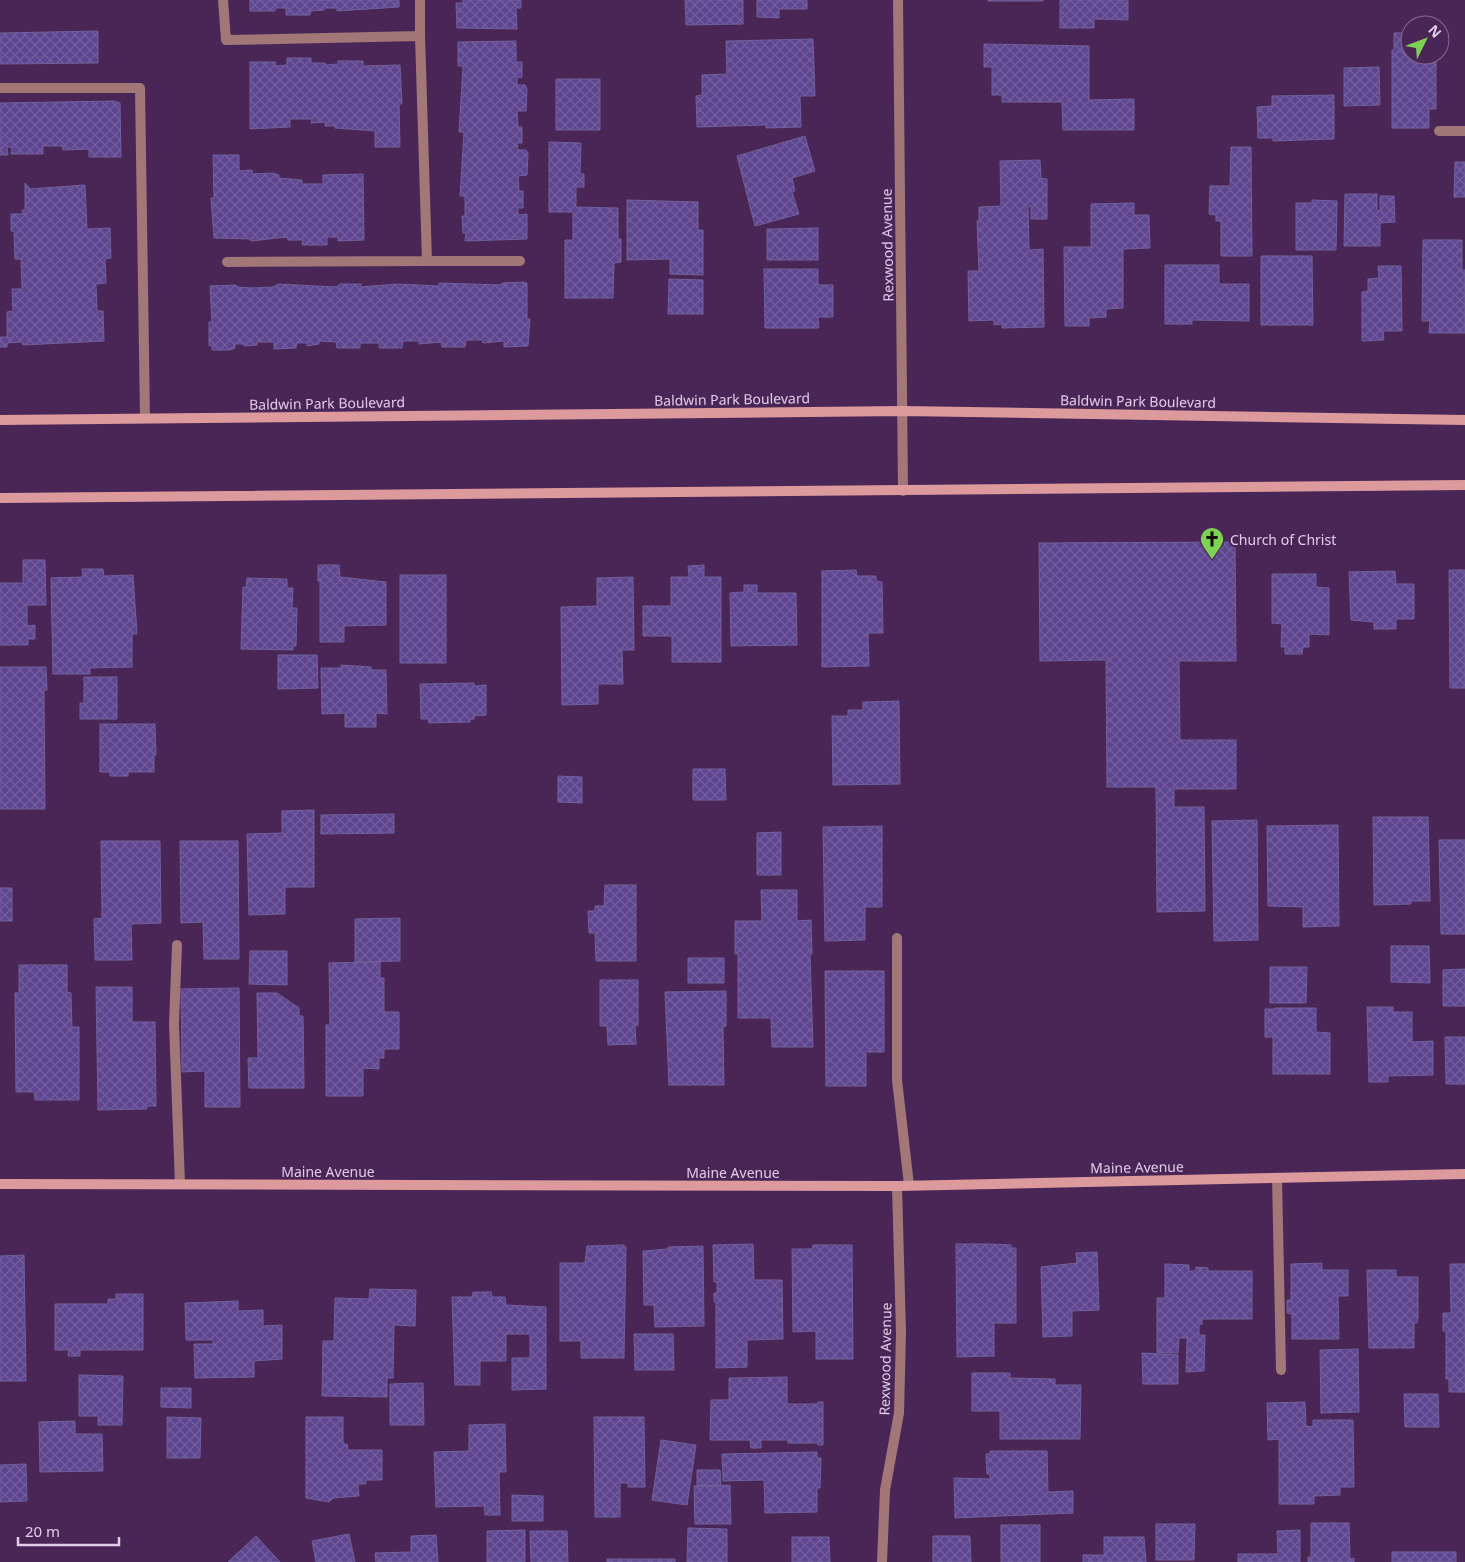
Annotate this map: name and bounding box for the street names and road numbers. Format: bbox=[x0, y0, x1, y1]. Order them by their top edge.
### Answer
street label: Rexwood Avenue bbox=[877, 188, 897, 302]
street label: Baldwin Park Boulevard bbox=[654, 388, 810, 410]
street label: Baldwin Park Boulevard bbox=[1060, 390, 1216, 412]
street label: Baldwin Park Boulevard bbox=[249, 392, 405, 414]
street label: Maine Avenue bbox=[1090, 1157, 1184, 1177]
street label: Maine Avenue bbox=[281, 1162, 375, 1181]
street label: Maine Avenue bbox=[686, 1163, 780, 1182]
street label: Rexwood Avenue bbox=[875, 1302, 895, 1416]

